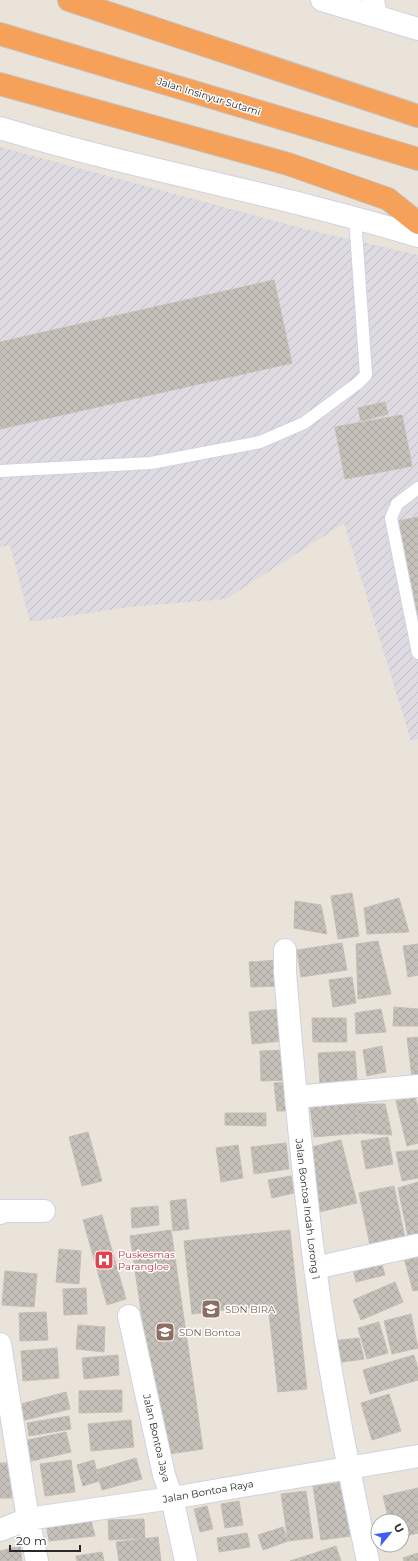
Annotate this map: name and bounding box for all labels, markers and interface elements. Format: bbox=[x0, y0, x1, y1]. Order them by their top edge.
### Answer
street label: Jalan Insinyur Sutami bbox=[155, 74, 262, 118]
street label: Jalan Bontoa Indah Lorong 1 bbox=[292, 1137, 323, 1280]
place label: Puskesmas Parangloe bbox=[118, 1248, 175, 1273]
hospital icon: Puskesmas Parangloe bbox=[93, 1249, 115, 1271]
school or university icon: SDN BIRA bbox=[200, 1298, 222, 1320]
place label: SDN BIRA bbox=[225, 1303, 276, 1316]
school or university icon: SDN Bontoa bbox=[154, 1321, 176, 1343]
place label: SDN Bontoa bbox=[179, 1326, 241, 1339]
street label: Jalan Bontoa Jaya bbox=[140, 1392, 173, 1483]
street label: Jalan Bontoa Raya bbox=[161, 1477, 255, 1506]
north arrow bbox=[370, 1513, 410, 1553]
text: U bbox=[391, 1521, 407, 1535]
scale bar bbox=[10, 1527, 80, 1553]
text: 20 m bbox=[16, 1533, 47, 1548]

